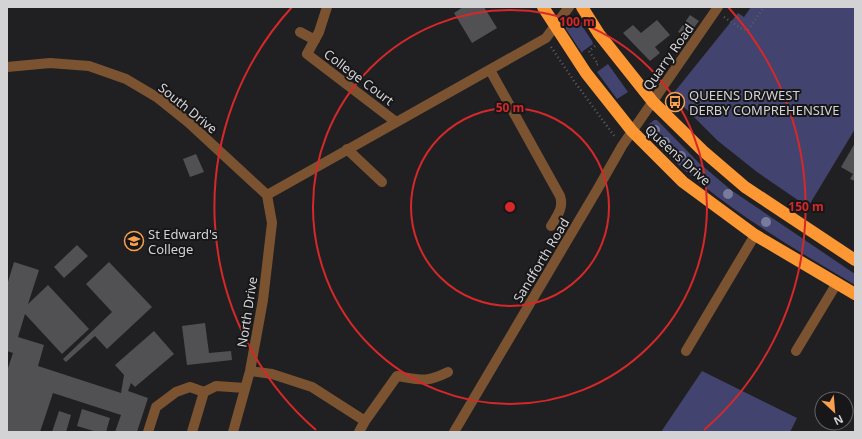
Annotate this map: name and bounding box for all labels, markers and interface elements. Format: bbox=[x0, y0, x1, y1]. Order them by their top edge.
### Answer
text: 100 m bbox=[559, 13, 595, 30]
street label: Quarry Road bbox=[638, 20, 698, 94]
street label: College Court bbox=[320, 45, 398, 109]
street label: South Drive bbox=[155, 79, 221, 137]
place label: QUEENS DR/WEST DERBY COMPREHENSIVE bbox=[689, 86, 839, 119]
bus stop icon: QUEENS DR/WEST DERBY COMPREHENSIVE bbox=[664, 91, 686, 113]
text: 50 m bbox=[496, 99, 524, 116]
street label: Queens Drive bbox=[641, 121, 715, 189]
text: 150 m bbox=[788, 198, 824, 215]
centre of rings bbox=[503, 200, 517, 214]
street label: Sandforth Road bbox=[509, 214, 573, 306]
place label: St Edward's College bbox=[148, 225, 218, 258]
school or university icon: St Edward's College bbox=[123, 230, 145, 252]
street label: North Drive bbox=[233, 275, 261, 349]
north arrow bbox=[814, 391, 854, 431]
text: N bbox=[831, 412, 846, 429]

